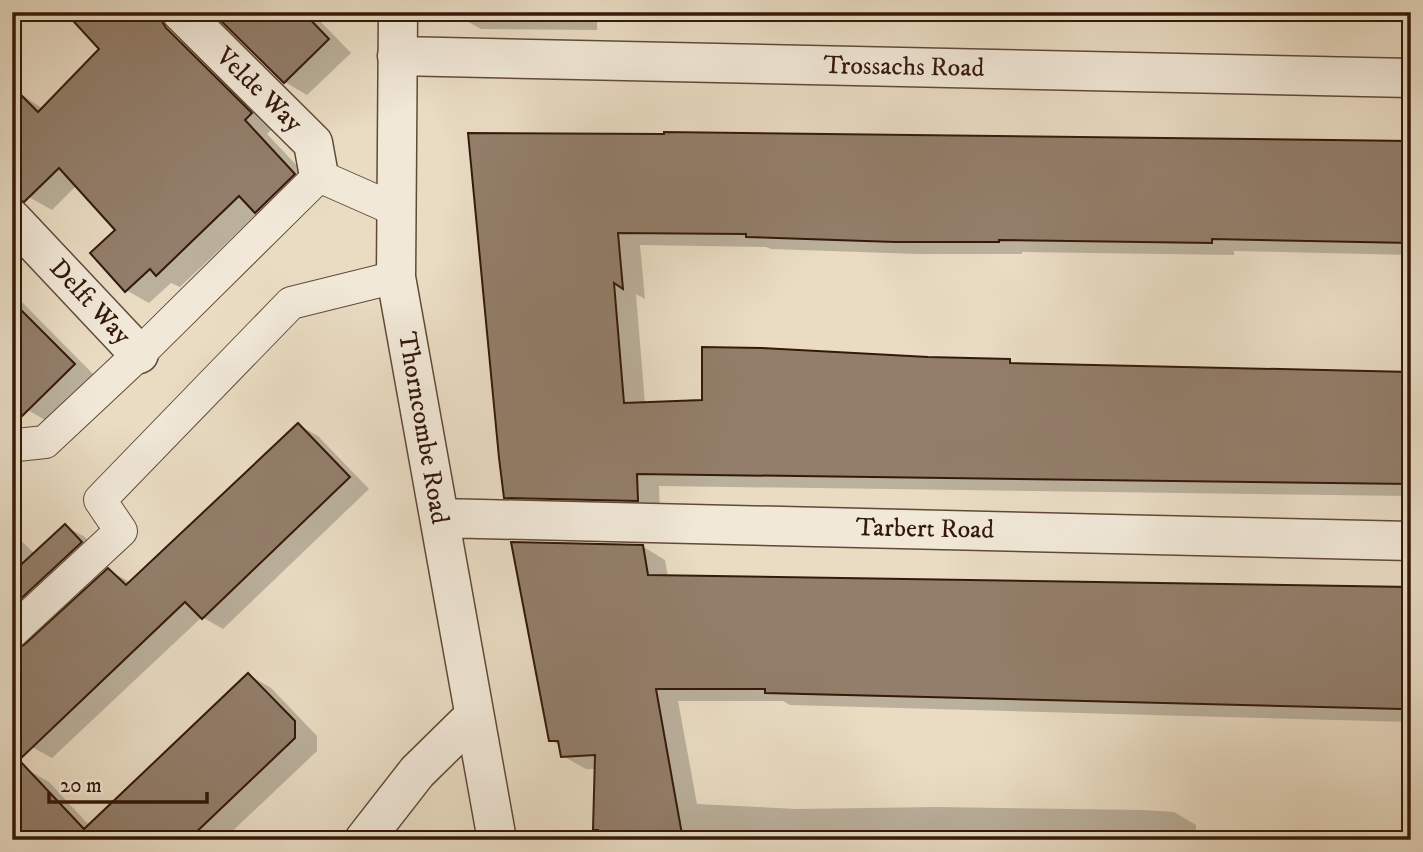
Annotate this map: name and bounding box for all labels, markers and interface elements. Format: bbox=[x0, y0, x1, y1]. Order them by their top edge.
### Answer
street label: Velde Way bbox=[208, 40, 310, 140]
street label: Trossachs Road bbox=[823, 49, 985, 85]
street label: Delft Way bbox=[42, 252, 139, 352]
street label: Thorncombe Road bbox=[390, 329, 456, 527]
street label: Tarbert Road bbox=[855, 511, 995, 547]
scale bar bbox=[49, 761, 206, 805]
text: 20 m bbox=[60, 773, 102, 799]

